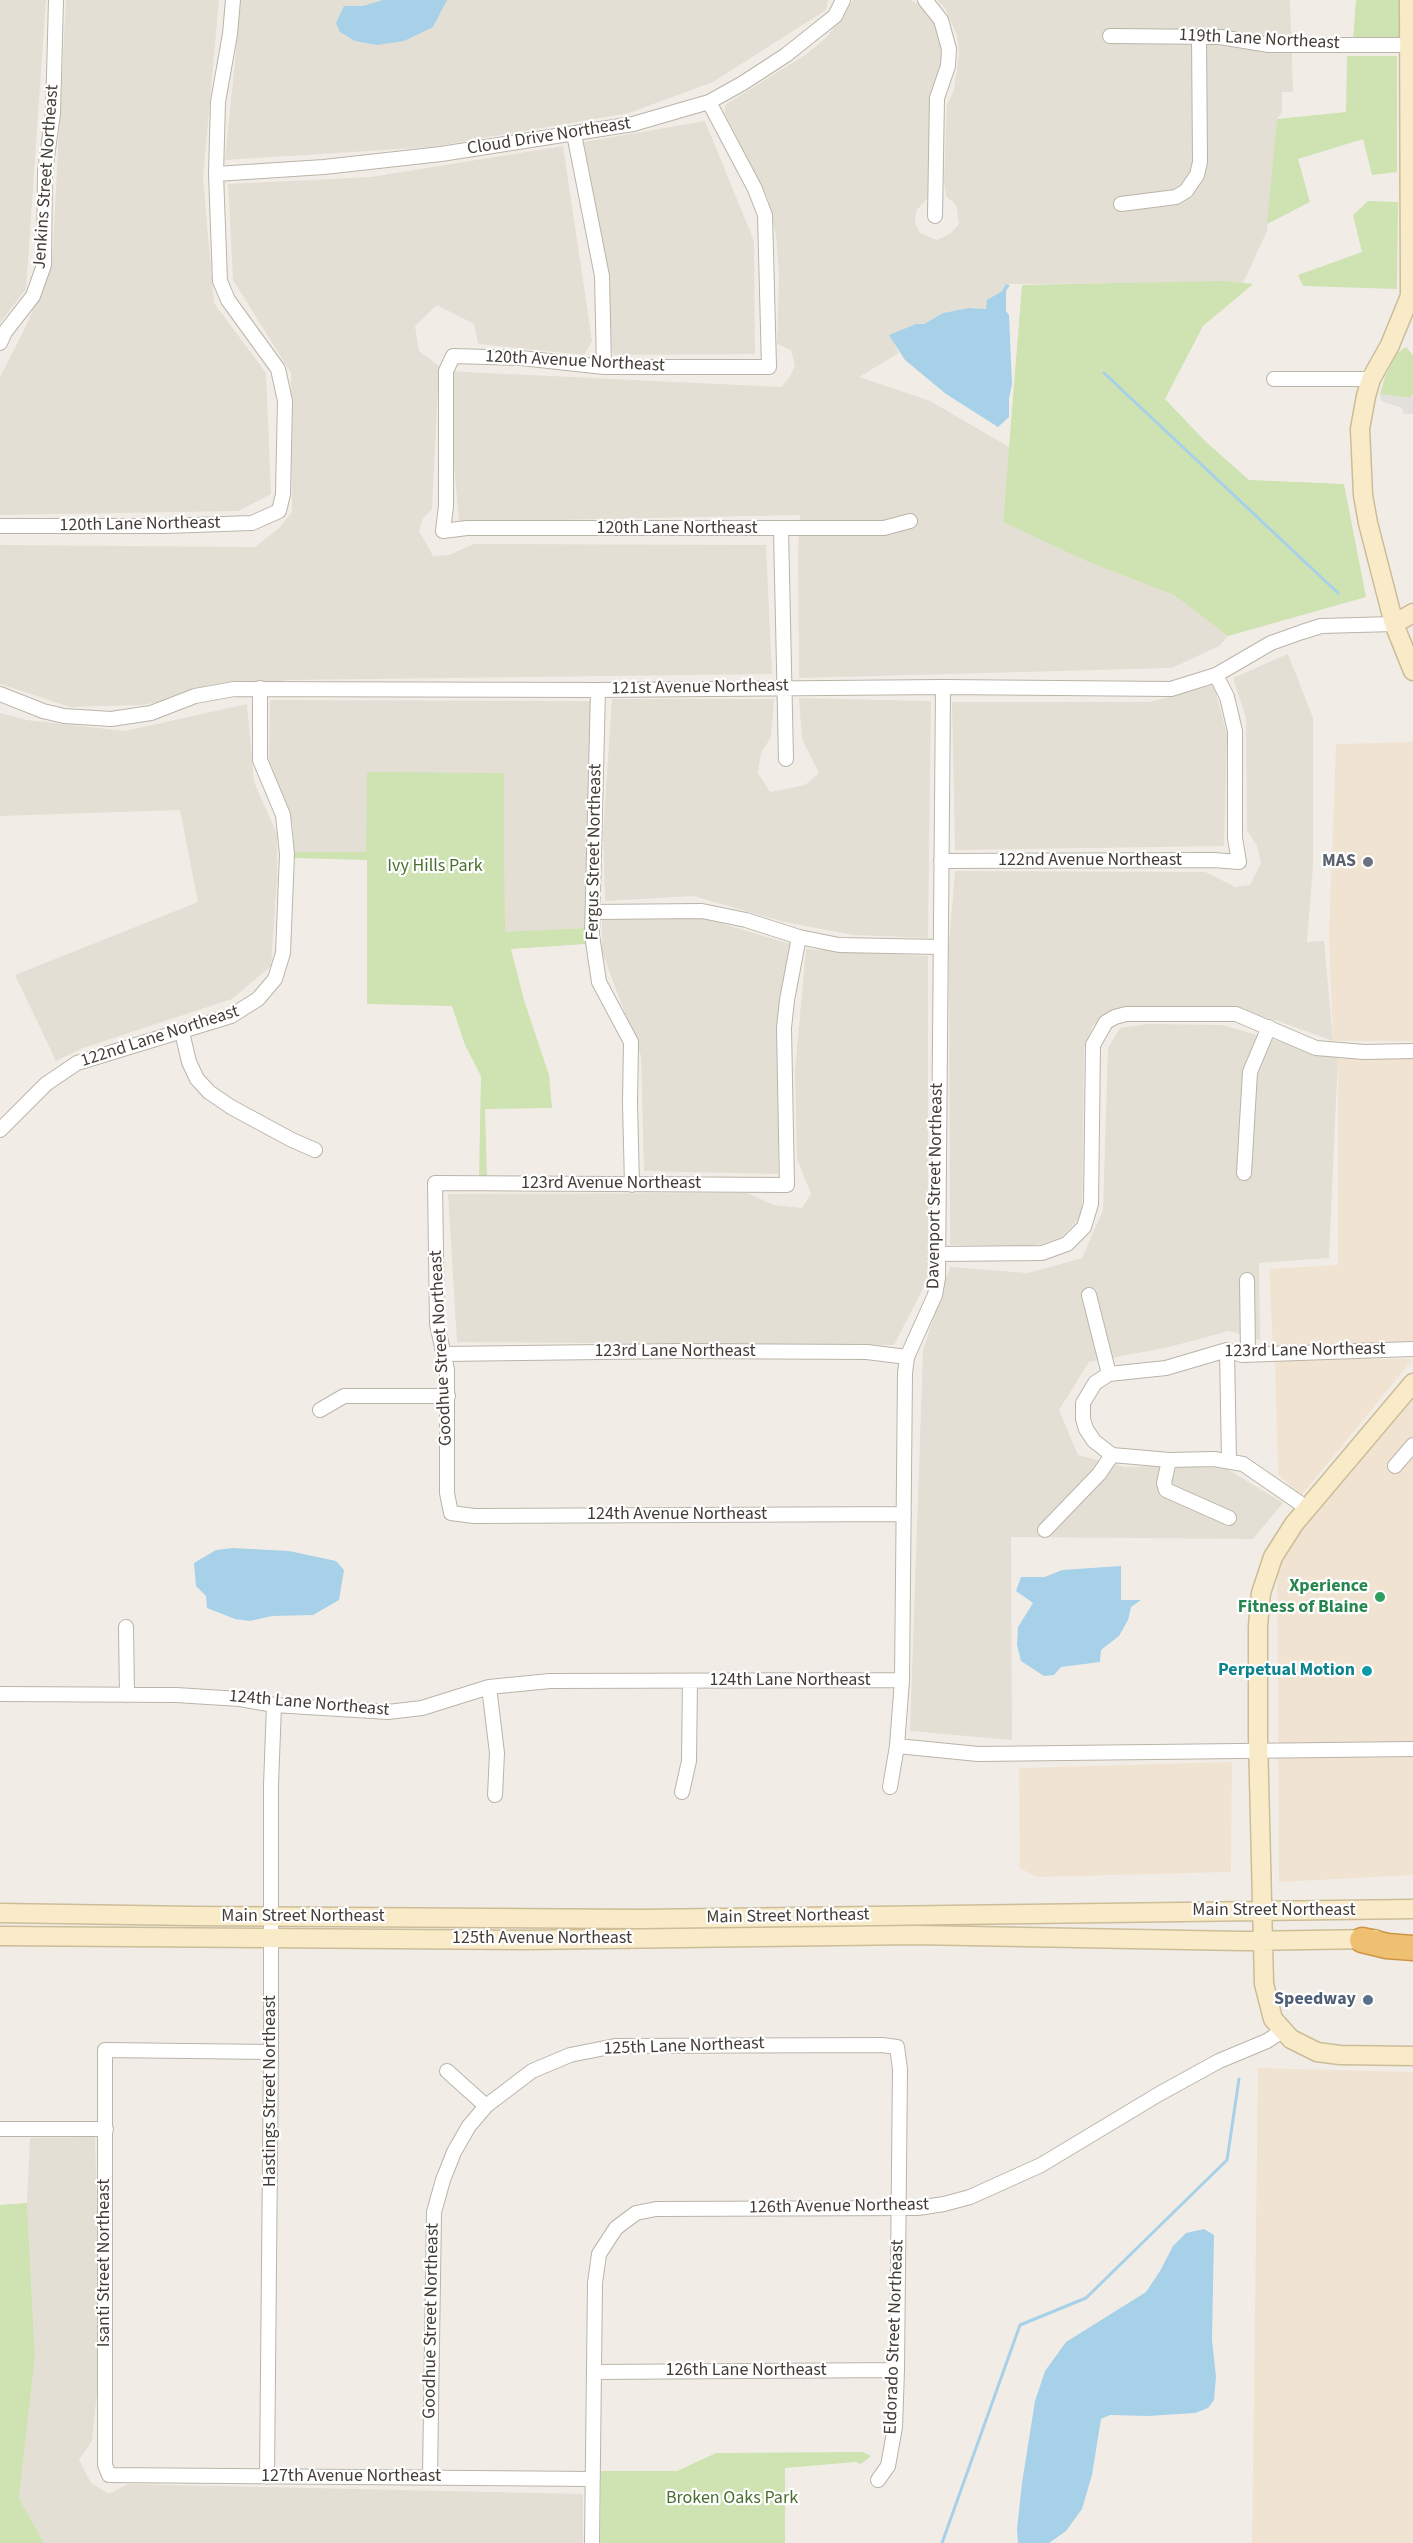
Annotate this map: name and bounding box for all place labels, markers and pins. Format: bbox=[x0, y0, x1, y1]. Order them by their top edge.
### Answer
place label: MAS bbox=[1322, 851, 1356, 873]
marker: MAS bbox=[1361, 855, 1375, 869]
place label: Xperience Fitness of Blaine bbox=[1238, 1576, 1368, 1618]
marker: Xperience Fitness of Blaine bbox=[1373, 1590, 1387, 1604]
place label: Perpetual Motion bbox=[1218, 1660, 1355, 1682]
marker: Perpetual Motion bbox=[1360, 1664, 1374, 1678]
place label: Speedway bbox=[1274, 1989, 1356, 2011]
marker: Speedway bbox=[1361, 1993, 1375, 2007]

